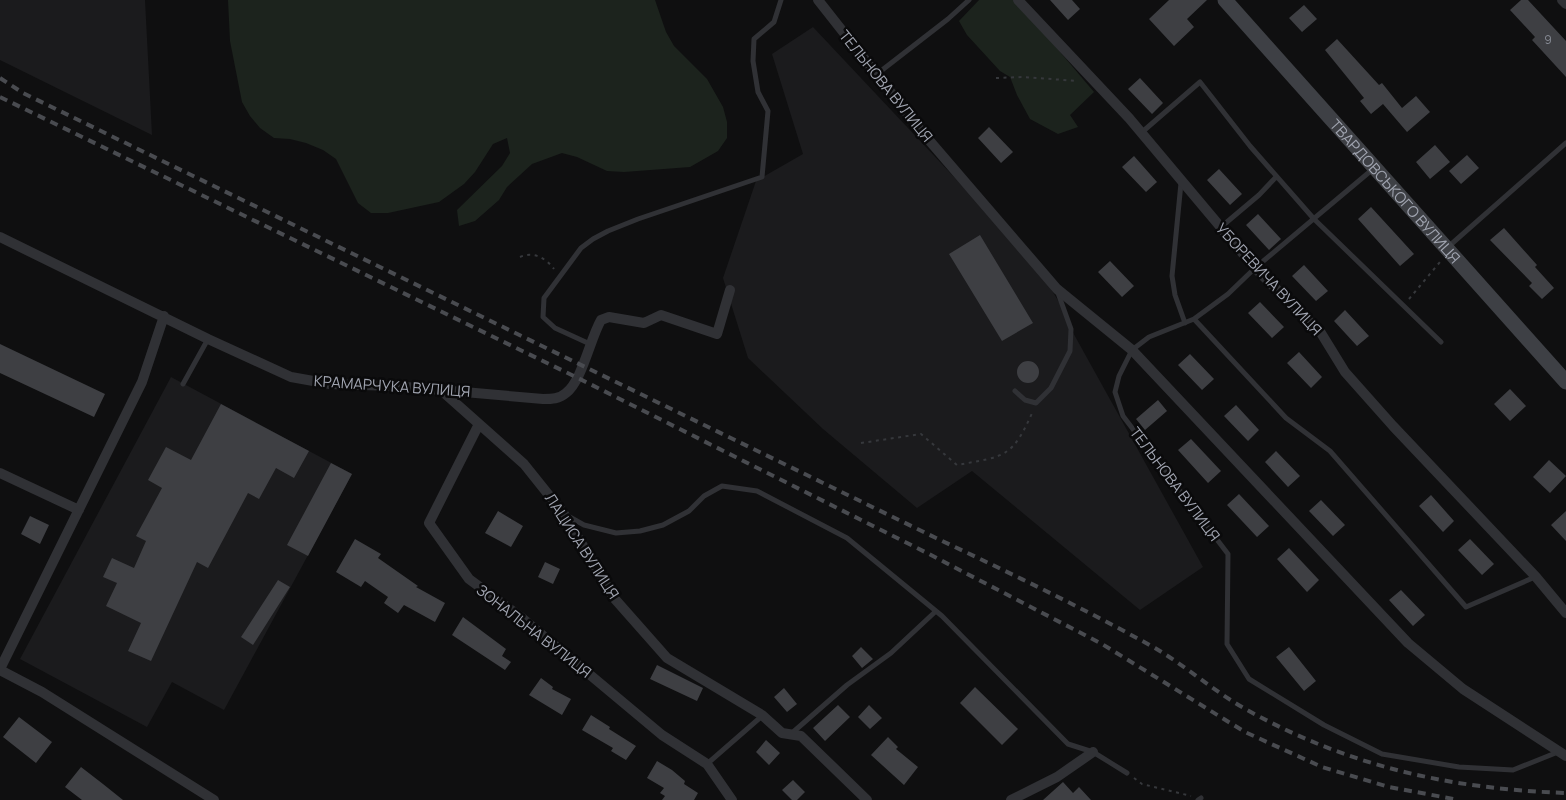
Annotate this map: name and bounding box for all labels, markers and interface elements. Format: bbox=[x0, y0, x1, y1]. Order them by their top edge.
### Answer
street label: ТЕЛЬНОВА ВУЛИЦЯ bbox=[834, 26, 938, 146]
house number: 9 bbox=[1544, 31, 1552, 48]
street label: ТВАРДОВСЬКОГО ВУЛИЦЯ bbox=[1326, 114, 1465, 268]
street label: УБОРЕВИЧА ВУЛИЦЯ bbox=[1211, 218, 1327, 340]
street label: КРАМАРЧУКА ВУЛИЦЯ bbox=[313, 370, 471, 402]
street label: ТЕЛЬНОВА ВУЛИЦЯ bbox=[1125, 423, 1225, 545]
street label: ЛАЦИСА ВУЛИЦЯ bbox=[540, 489, 624, 603]
street label: ЗОНАЛЬНА ВУЛИЦЯ bbox=[472, 579, 596, 683]

